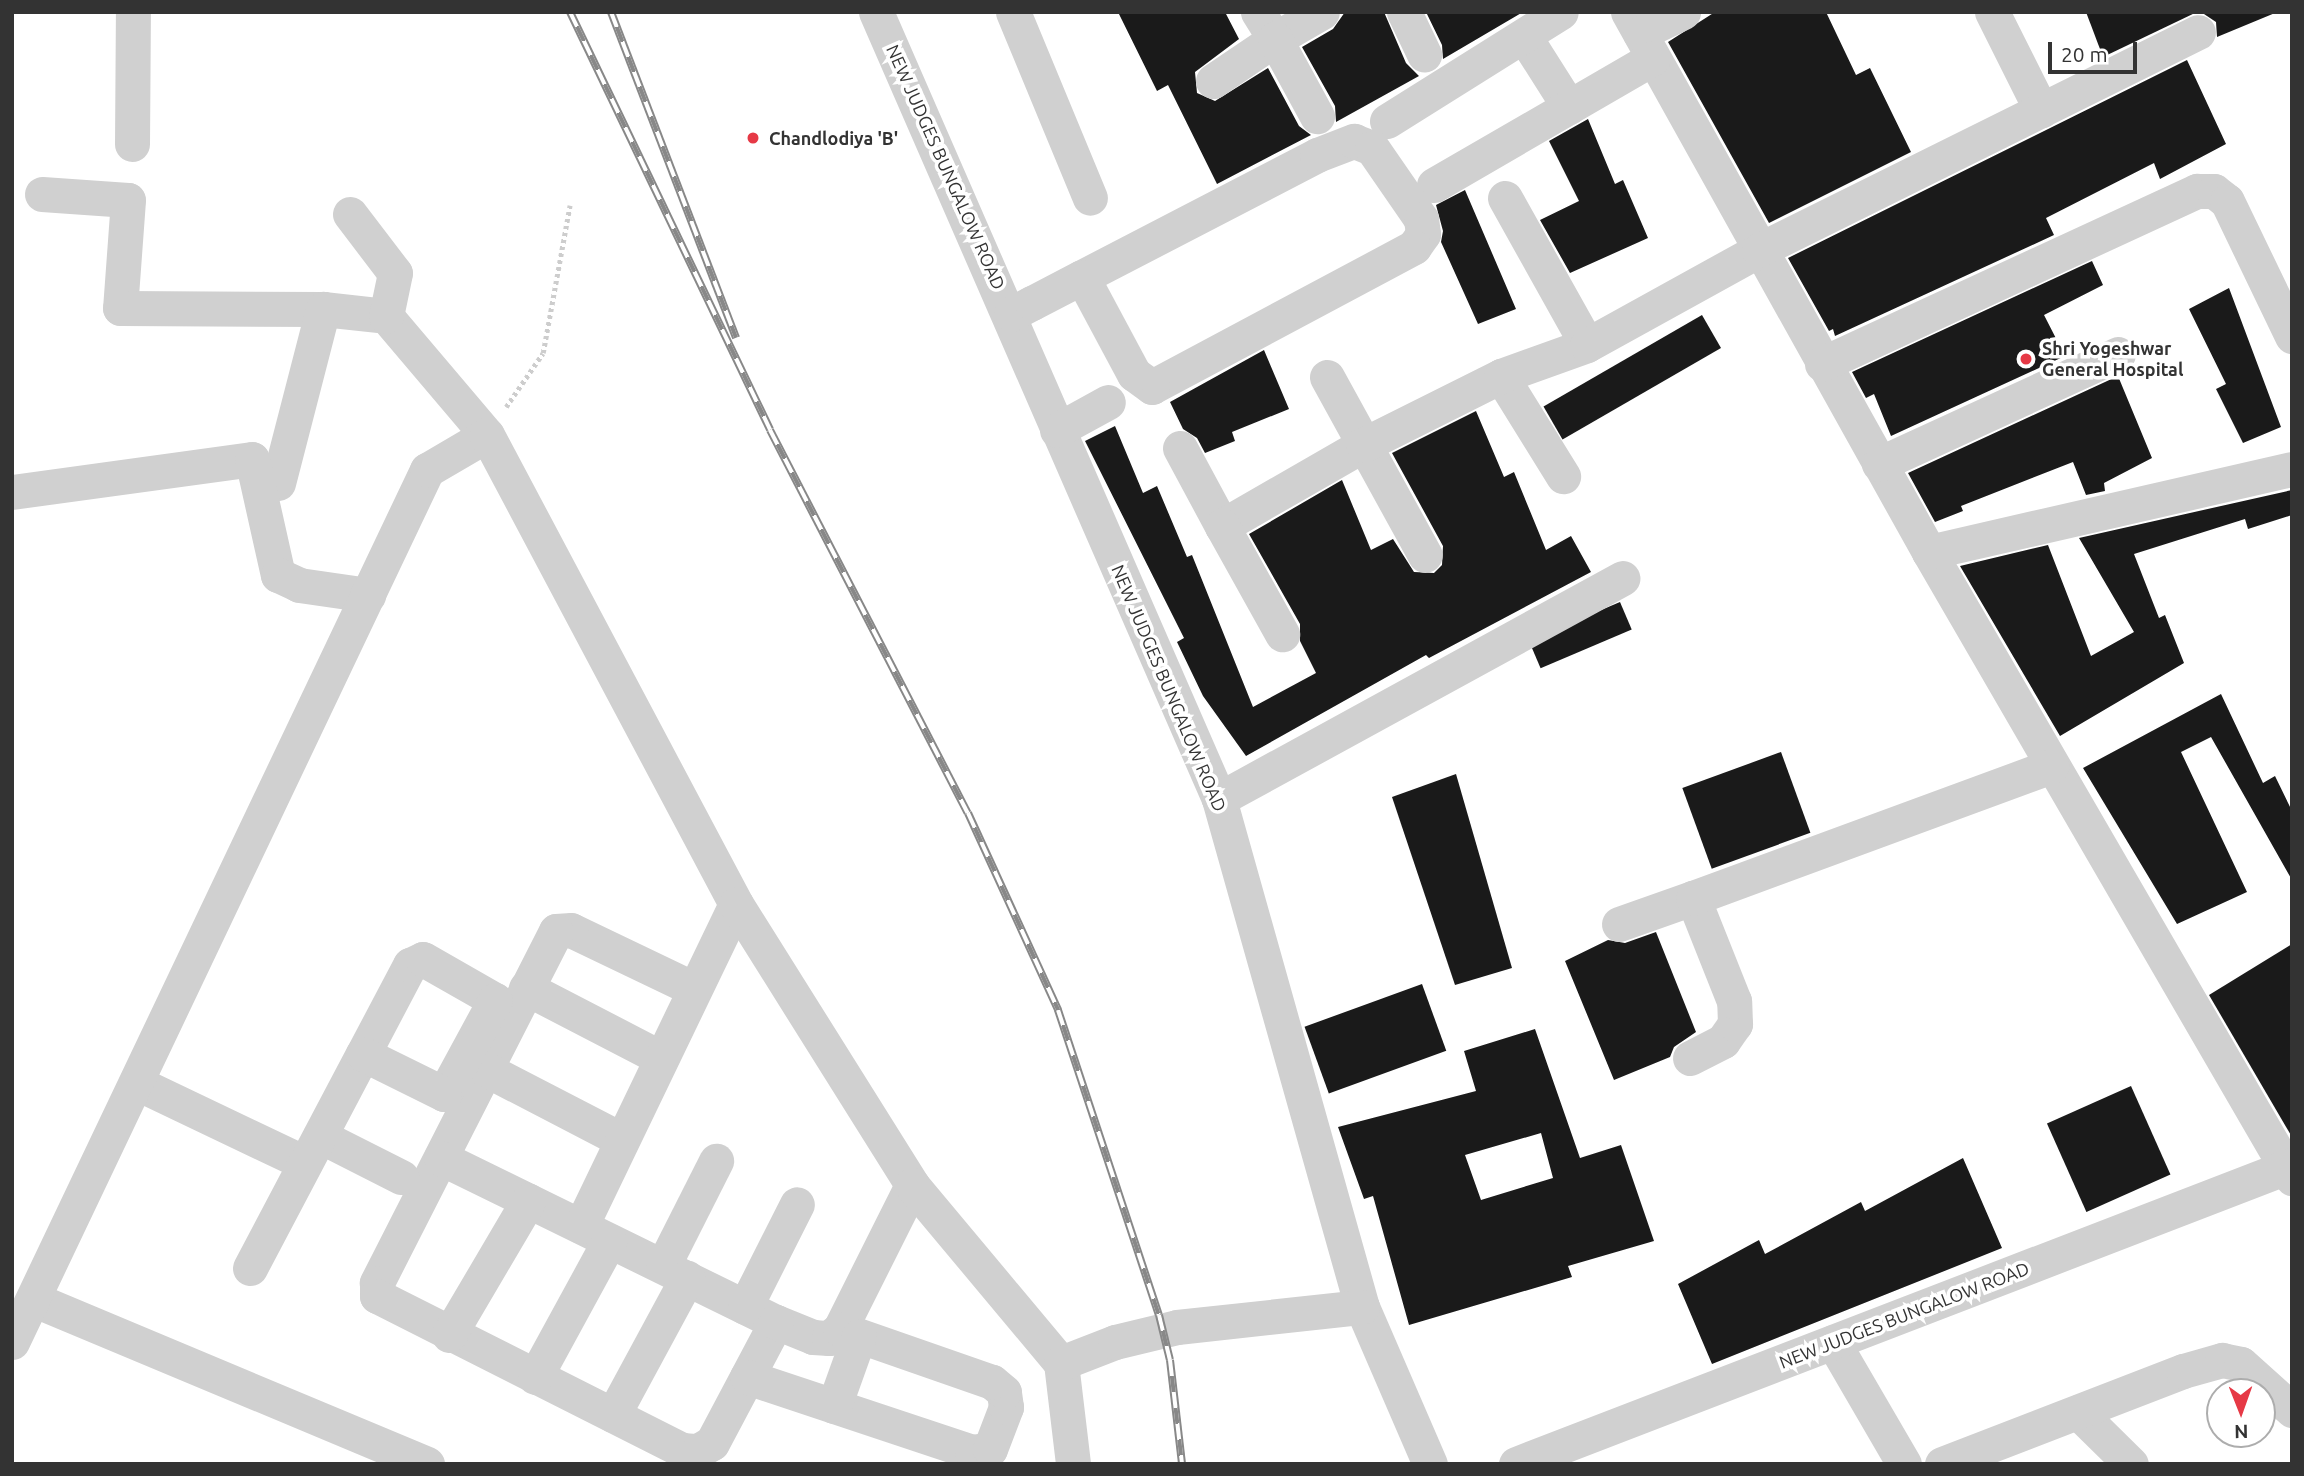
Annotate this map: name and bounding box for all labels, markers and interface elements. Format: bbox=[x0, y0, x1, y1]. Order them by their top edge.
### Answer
scale bar bbox=[2052, 28, 2141, 72]
street label: NEW JUDGES BUNGALOW ROAD bbox=[882, 41, 1010, 293]
text: 20 m bbox=[2061, 42, 2108, 66]
place label: Chandlodiya 'B' bbox=[769, 127, 898, 149]
marker: Chandlodiya 'B' bbox=[743, 128, 763, 148]
place label: Shri Yogeshwar General Hospital bbox=[2042, 338, 2183, 380]
marker: Shri Yogeshwar General Hospital bbox=[2016, 349, 2036, 369]
street label: NEW JUDGES BUNGALOW ROAD bbox=[1107, 561, 1231, 815]
street label: NEW JUDGES BUNGALOW ROAD bbox=[1776, 1257, 2032, 1373]
north arrow bbox=[2206, 1378, 2276, 1448]
text: N bbox=[2234, 1421, 2249, 1443]

